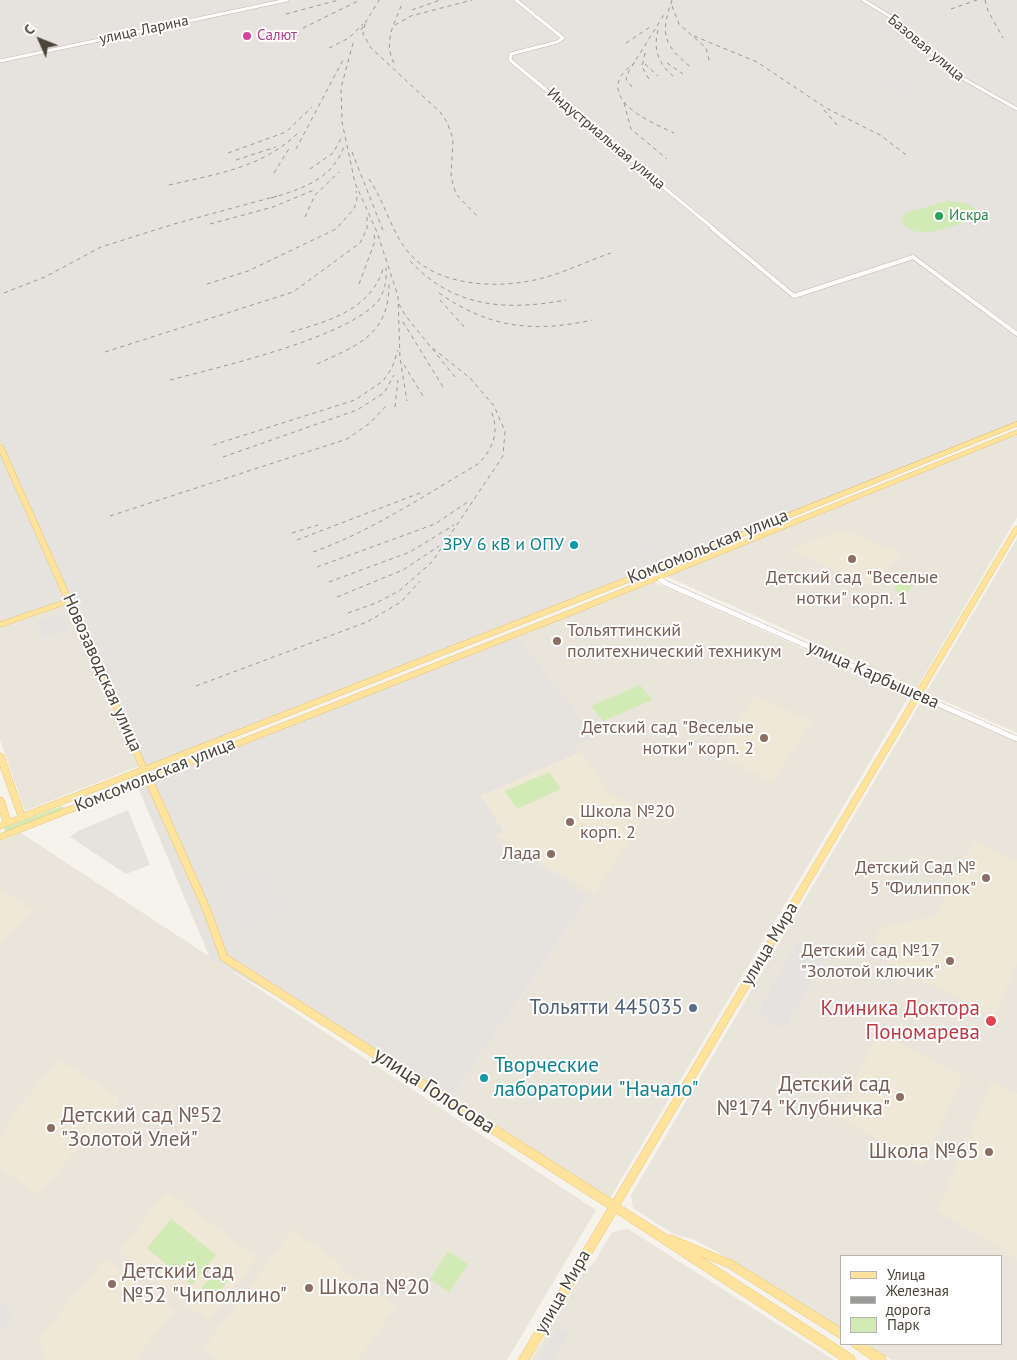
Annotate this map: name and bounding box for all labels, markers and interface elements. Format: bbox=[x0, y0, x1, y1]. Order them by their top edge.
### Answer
street label: Базовая улица bbox=[884, 11, 968, 85]
street label: улица Ларина bbox=[98, 12, 190, 48]
north arrow bbox=[15, 15, 65, 65]
text: С bbox=[20, 21, 38, 39]
place label: Салют bbox=[257, 27, 297, 45]
marker: Салют bbox=[241, 30, 253, 42]
street label: Индустриальная улица bbox=[543, 84, 669, 194]
place label: Искра bbox=[949, 207, 989, 225]
marker: Искра bbox=[933, 210, 945, 222]
street label: Комсомольская улица bbox=[624, 505, 792, 589]
place label: ЗРУ 6 кВ и ОПУ bbox=[442, 534, 564, 556]
marker: ЗРУ 6 кВ и ОПУ bbox=[568, 539, 580, 551]
marker: Детский сад "Веселые нотки" корп. 1 bbox=[846, 553, 858, 565]
place label: Детский сад "Веселые нотки" корп. 1 bbox=[766, 567, 938, 610]
street label: Новозаводская улица bbox=[57, 591, 147, 755]
place label: Тольяттинский политехнический техникум bbox=[567, 620, 781, 662]
marker: Тольяттинский политехнический техникум bbox=[551, 635, 563, 647]
street label: улица Карбышева bbox=[804, 636, 942, 714]
place label: Детский сад "Веселые нотки" корп. 2 bbox=[582, 717, 754, 760]
marker: Детский сад "Веселые нотки" корп. 2 bbox=[758, 732, 770, 744]
street label: Комсомольская улица bbox=[71, 733, 239, 817]
place label: Школа №20 корп. 2 bbox=[580, 801, 675, 844]
marker: Школа №20 корп. 2 bbox=[564, 816, 576, 828]
place label: Лада bbox=[502, 843, 541, 865]
marker: Лада bbox=[545, 848, 557, 860]
place label: Детский Сад № 5 "Филиппок" bbox=[855, 857, 976, 900]
marker: Детский Сад № 5 "Филиппок" bbox=[980, 872, 992, 884]
street label: улица Мира bbox=[737, 898, 803, 990]
place label: Детский сад №17 "Золотой ключик" bbox=[801, 940, 940, 982]
marker: Детский сад №17 "Золотой ключик" bbox=[944, 955, 956, 967]
place label: Тольятти 445035 bbox=[529, 995, 683, 1021]
place label: Клиника Доктора Пономарева bbox=[820, 996, 980, 1046]
marker: Тольятти 445035 bbox=[687, 1002, 699, 1014]
marker: Клиника Доктора Пономарева bbox=[984, 1014, 998, 1028]
street label: улица Голосова bbox=[368, 1042, 500, 1140]
place label: Творческие лаборатории "Начало" bbox=[494, 1053, 698, 1103]
marker: Творческие лаборатории "Начало" bbox=[478, 1072, 490, 1084]
place label: Детский сад №174 "Клубничка" bbox=[717, 1072, 890, 1122]
marker: Детский сад №174 "Клубничка" bbox=[894, 1091, 906, 1103]
place label: Детский сад №52 "Золотой Улей" bbox=[61, 1103, 223, 1153]
marker: Детский сад №52 "Золотой Улей" bbox=[45, 1122, 57, 1134]
place label: Школа №65 bbox=[869, 1139, 979, 1165]
marker: Школа №65 bbox=[983, 1146, 995, 1158]
street label: улица Мира bbox=[530, 1246, 596, 1338]
legend bbox=[840, 1255, 1002, 1345]
place label: Детский сад №52 "Чиполлино" bbox=[122, 1259, 287, 1309]
text: Улица bbox=[887, 1265, 925, 1284]
place label: Школа №20 bbox=[319, 1275, 429, 1301]
marker: Детский сад №52 "Чиполлино" bbox=[106, 1278, 118, 1290]
text: Железная дорога bbox=[886, 1281, 949, 1319]
marker: Школа №20 bbox=[303, 1282, 315, 1294]
text: Парк bbox=[887, 1315, 920, 1334]

